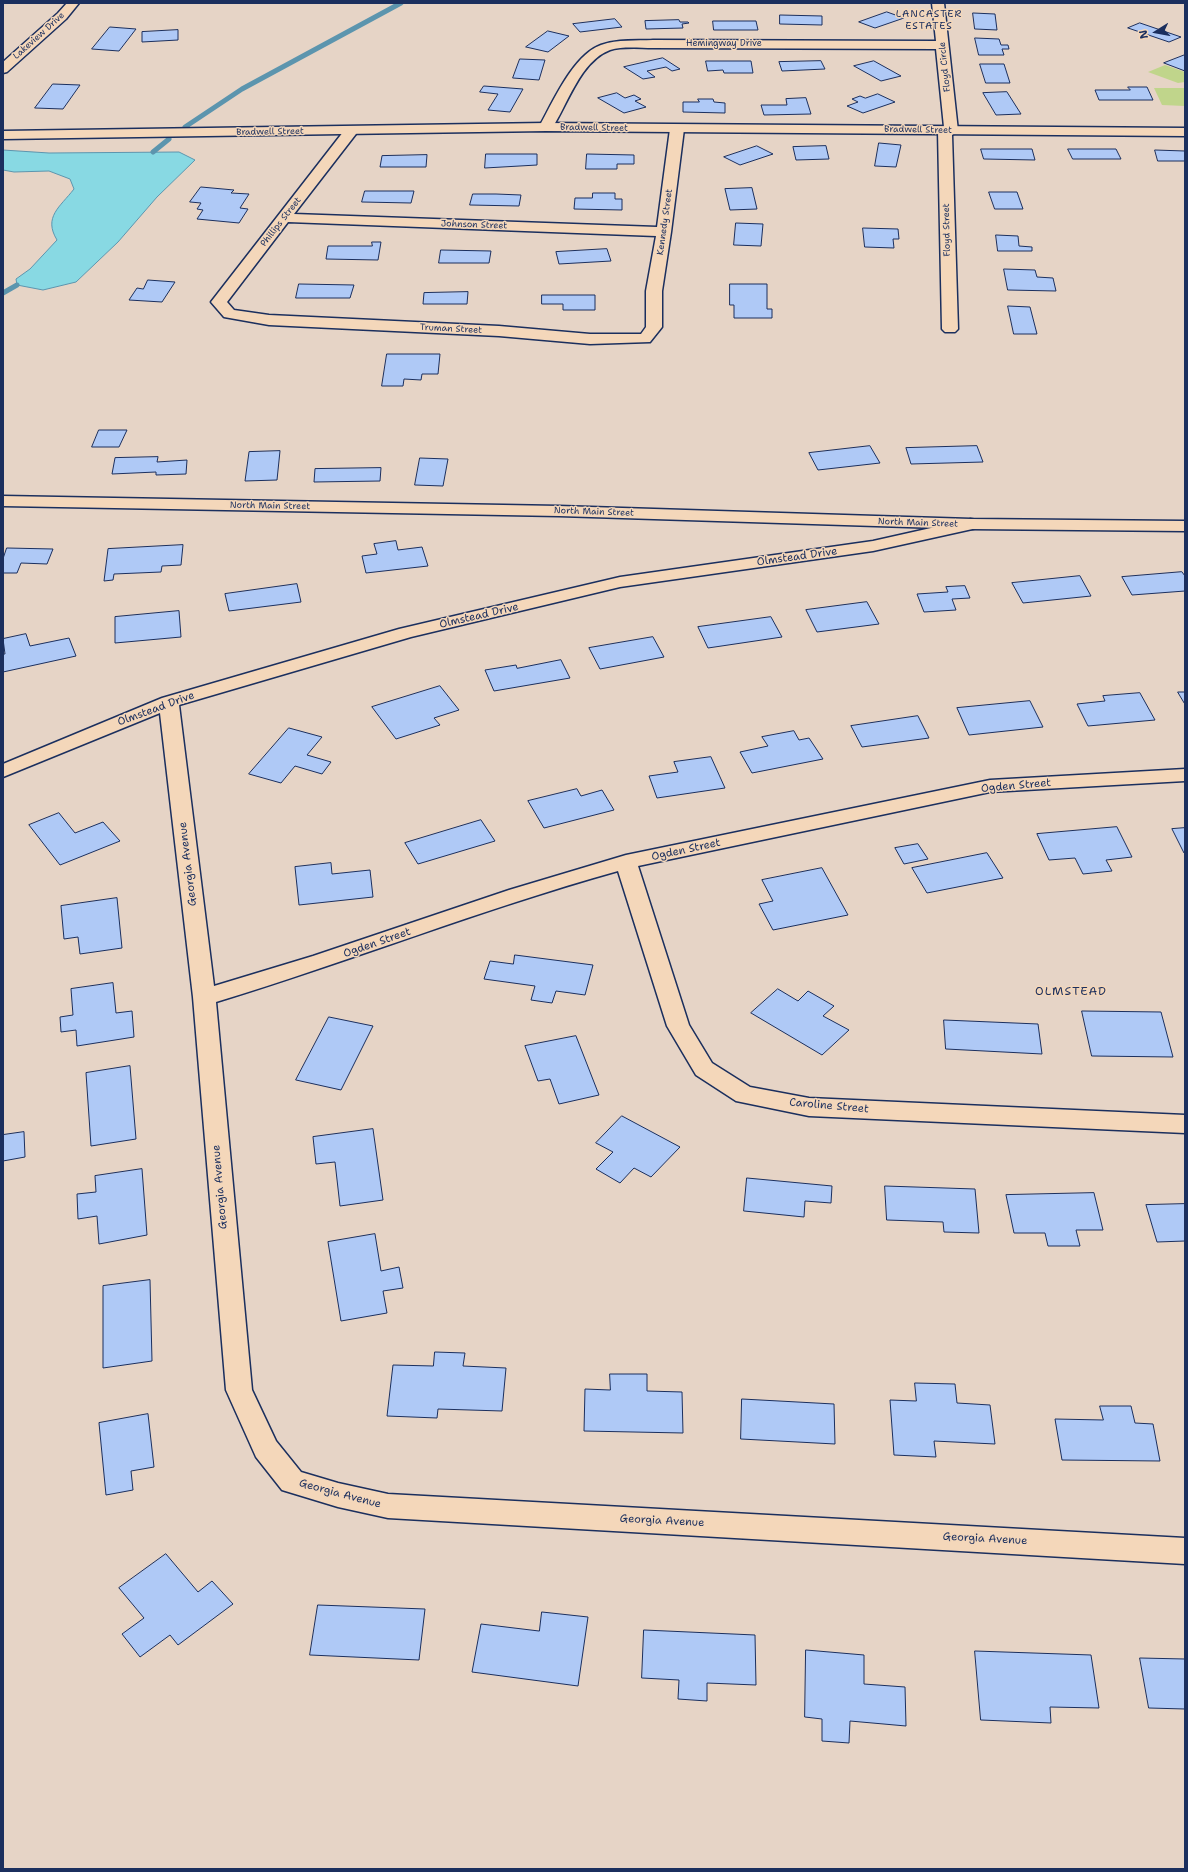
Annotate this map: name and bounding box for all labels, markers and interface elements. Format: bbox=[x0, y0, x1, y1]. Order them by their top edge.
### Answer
district label: LANCASTER ESTATES bbox=[896, 8, 962, 32]
street label: Lakeview Drive bbox=[11, 10, 67, 62]
north arrow bbox=[1136, 12, 1176, 52]
text: N bbox=[1136, 29, 1152, 40]
street label: Hemingway Drive bbox=[686, 39, 762, 49]
street label: Floyd Circle bbox=[937, 41, 953, 93]
street label: Bradwell Street bbox=[560, 122, 628, 134]
street label: Bradwell Street bbox=[884, 124, 952, 136]
street label: Bradwell Street bbox=[236, 126, 304, 138]
street label: Kennedy Street bbox=[655, 188, 675, 256]
street label: Phillips Street bbox=[258, 195, 304, 249]
street label: Floyd Street bbox=[941, 203, 953, 257]
street label: Johnson Street bbox=[441, 218, 507, 232]
street label: Truman Street bbox=[420, 322, 482, 336]
street label: North Main Street bbox=[230, 500, 310, 512]
street label: North Main Street bbox=[554, 505, 634, 519]
street label: North Main Street bbox=[878, 516, 958, 530]
street label: Olmstead Drive bbox=[756, 545, 838, 569]
street label: Olmstead Drive bbox=[438, 600, 520, 632]
street label: Olmstead Drive bbox=[116, 689, 196, 729]
street label: Ogden Street bbox=[980, 776, 1052, 796]
street label: Georgia Avenue bbox=[176, 821, 200, 907]
street label: Ogden Street bbox=[650, 836, 722, 864]
street label: Ogden Street bbox=[342, 925, 412, 961]
district label: OLMSTEAD bbox=[1035, 985, 1107, 999]
street label: Caroline Street bbox=[789, 1096, 869, 1116]
street label: Georgia Avenue bbox=[210, 1144, 230, 1230]
street label: Georgia Avenue bbox=[297, 1477, 383, 1511]
street label: Georgia Avenue bbox=[619, 1512, 705, 1530]
street label: Georgia Avenue bbox=[942, 1530, 1028, 1548]

